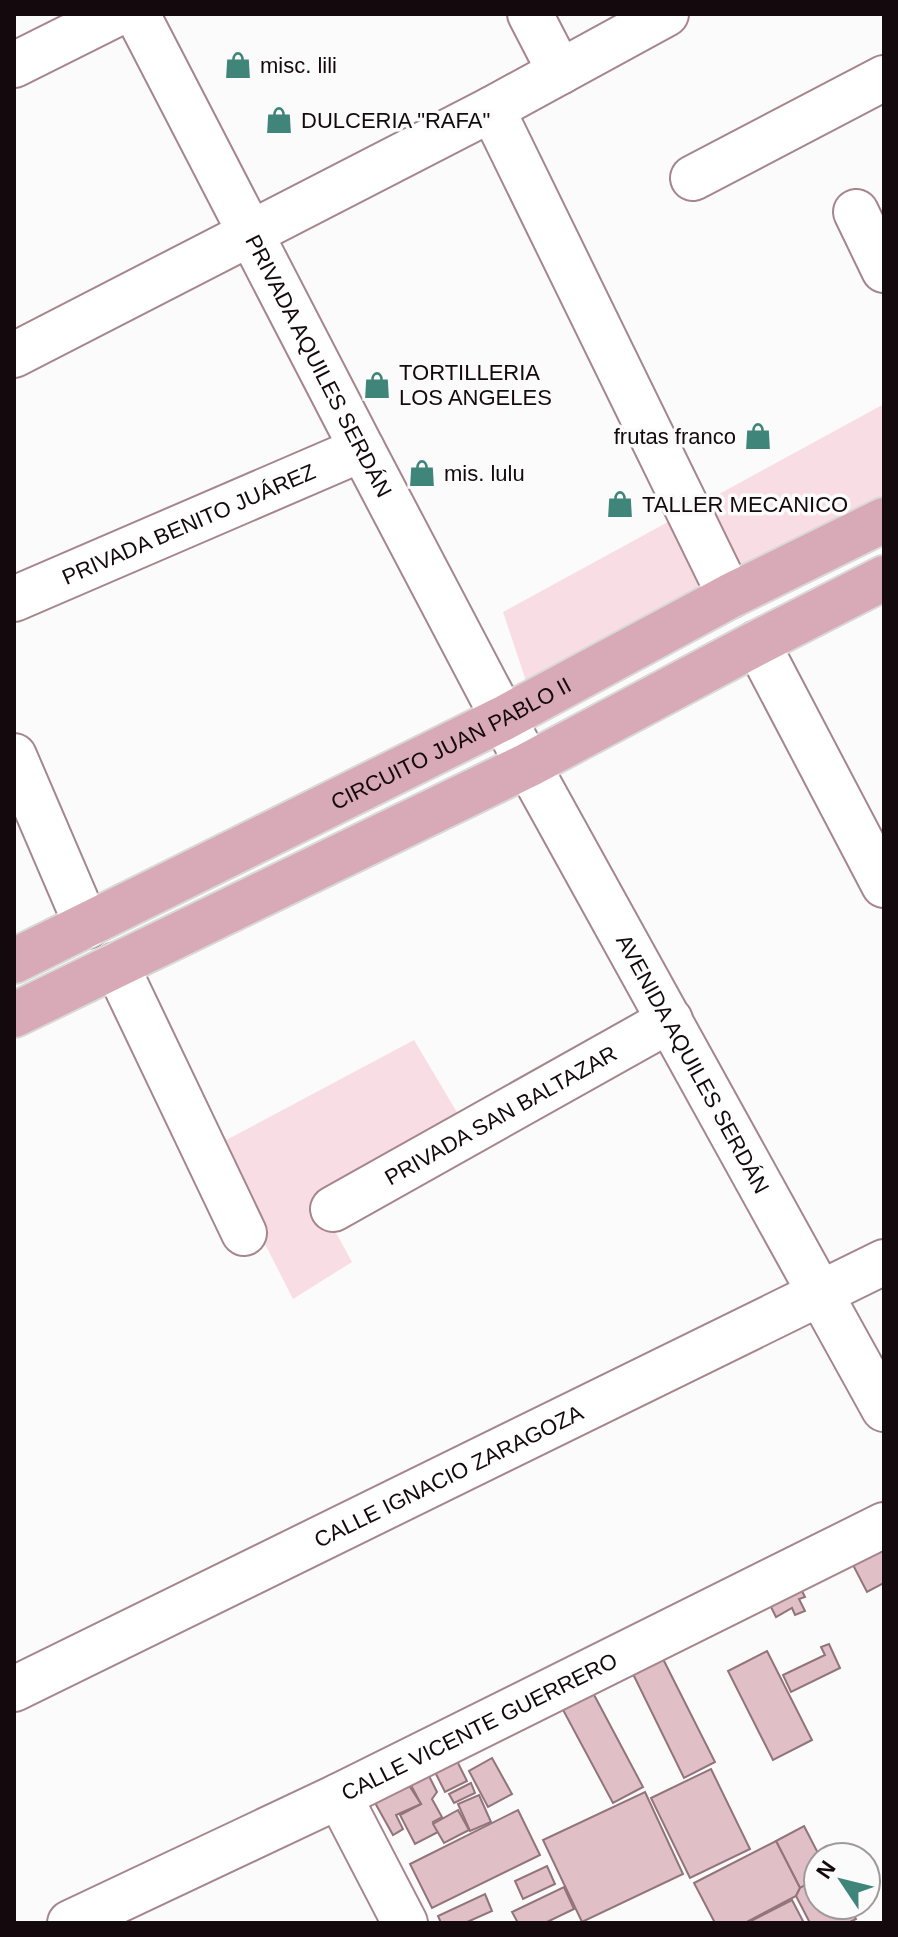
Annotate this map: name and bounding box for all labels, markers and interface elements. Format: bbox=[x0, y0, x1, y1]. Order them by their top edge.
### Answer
shop icon: misc. lili bbox=[223, 50, 253, 80]
place label: misc. lili bbox=[260, 53, 337, 78]
shop icon: DULCERIA "RAFA" bbox=[264, 105, 294, 135]
place label: DULCERIA "RAFA" bbox=[301, 108, 490, 133]
street label: PRIVADA AQUILES SERDÁN bbox=[240, 231, 397, 501]
place label: TORTILLERIA LOS ANGELES bbox=[399, 360, 552, 410]
shop icon: TORTILLERIA LOS ANGELES bbox=[362, 370, 392, 400]
shop icon: frutas franco bbox=[743, 421, 773, 451]
place label: frutas franco bbox=[614, 424, 736, 449]
shop icon: mis. lulu bbox=[407, 458, 437, 488]
street label: PRIVADA BENITO JUÁREZ bbox=[58, 459, 319, 590]
place label: mis. lulu bbox=[444, 461, 525, 486]
shop icon: TALLER MECANICO bbox=[605, 489, 635, 519]
place label: TALLER MECANICO bbox=[642, 492, 848, 517]
street label: CIRCUITO JUAN PABLO II bbox=[327, 672, 575, 815]
street label: AVENIDA AQUILES SERDÁN bbox=[611, 930, 774, 1198]
street label: PRIVADA SAN BALTAZAR bbox=[380, 1041, 621, 1190]
street label: CALLE IGNACIO ZARAGOZA bbox=[310, 1400, 587, 1553]
street label: CALLE VICENTE GUERRERO bbox=[337, 1648, 621, 1806]
north arrow bbox=[802, 1841, 882, 1921]
text: N bbox=[811, 1856, 841, 1883]

